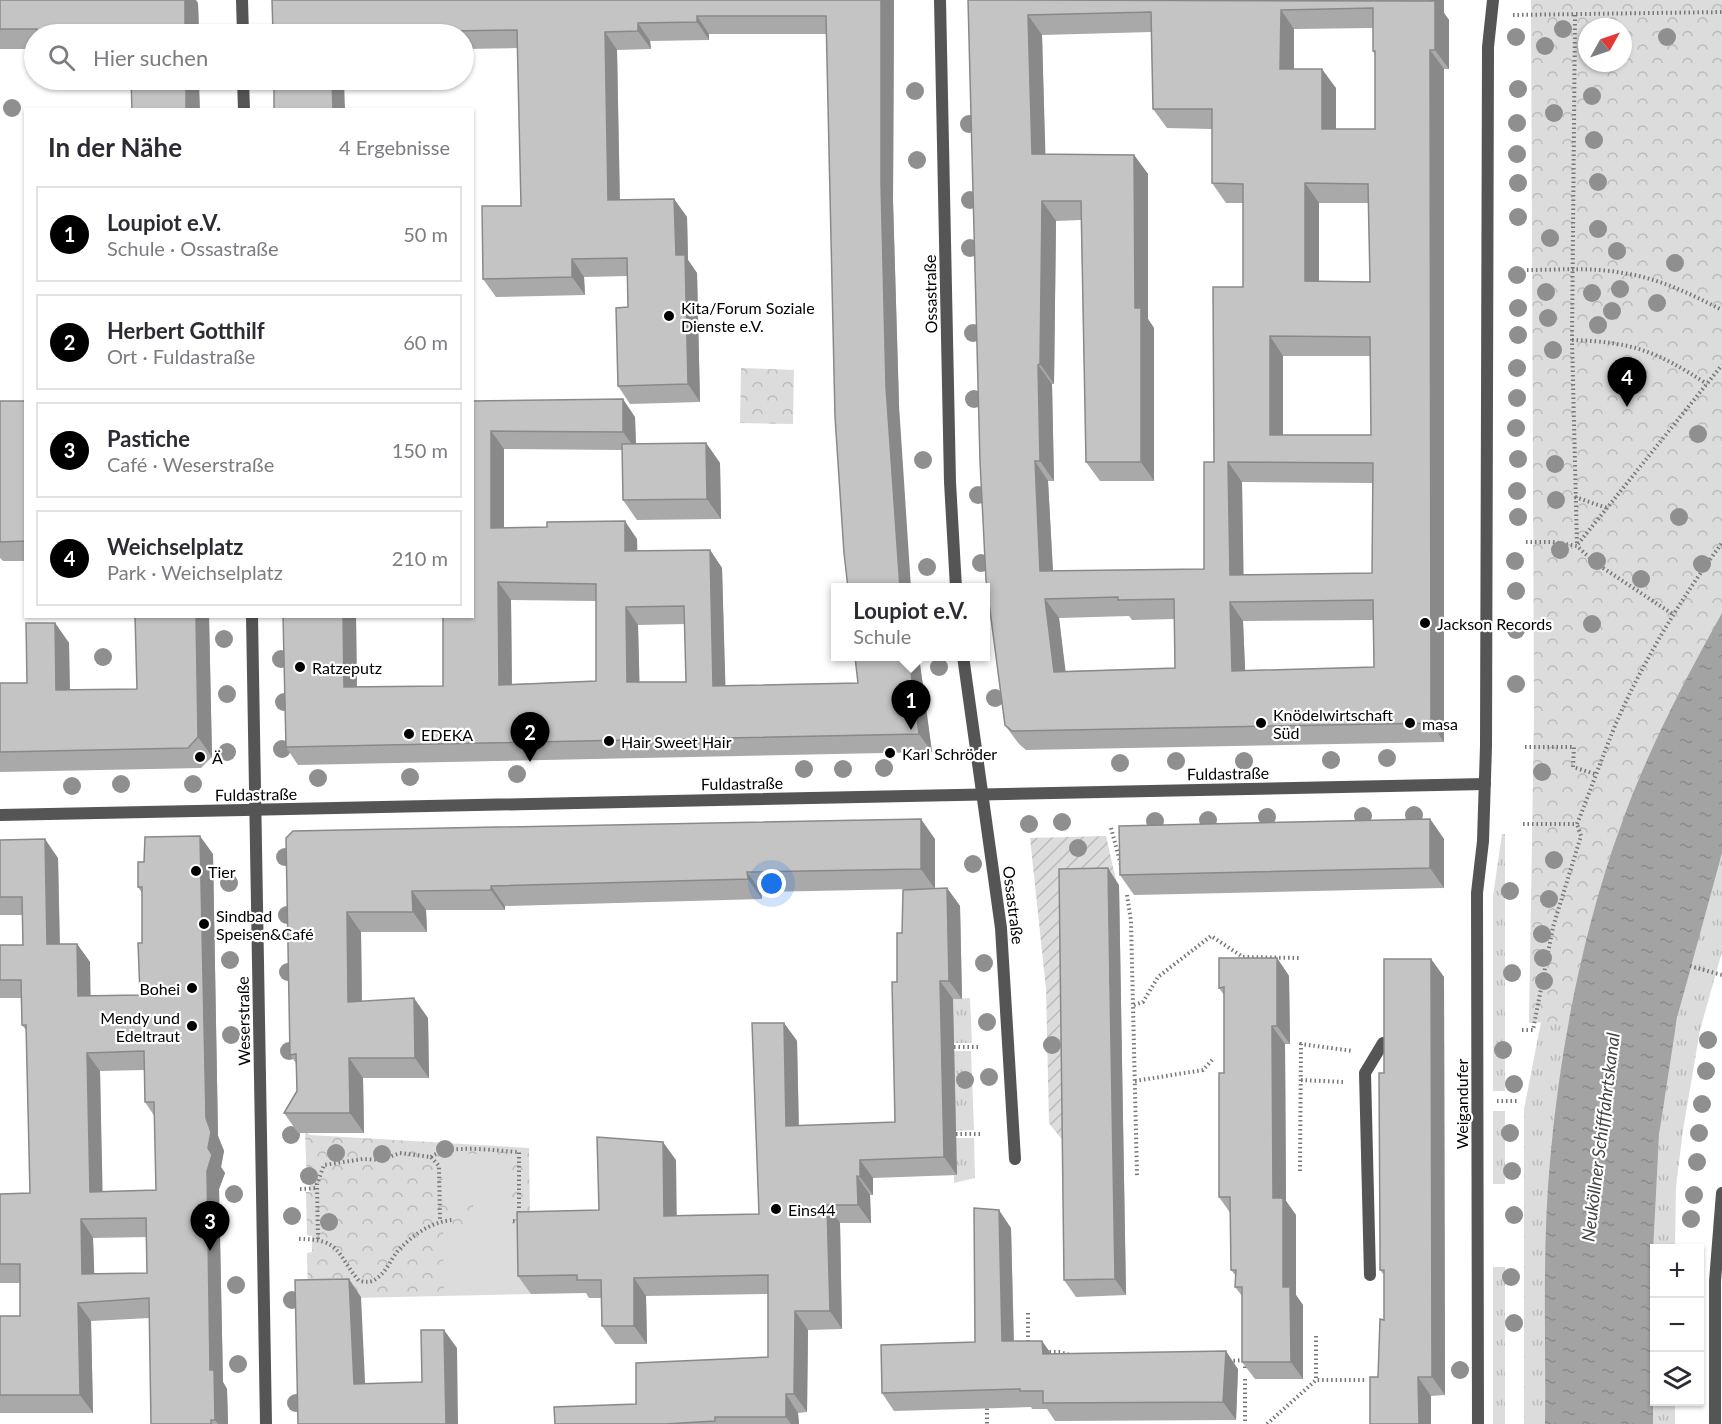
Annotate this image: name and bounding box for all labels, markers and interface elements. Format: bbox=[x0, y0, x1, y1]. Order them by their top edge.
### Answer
north arrow bbox=[1578, 18, 1632, 72]
search box bbox=[24, 24, 474, 90]
icon: search bbox=[45, 41, 78, 74]
text: Hier suchen bbox=[93, 44, 208, 71]
text: In der Nähe bbox=[48, 131, 182, 163]
text: 4 Ergebnisse bbox=[339, 135, 450, 159]
text: Loupiot e.V. bbox=[107, 209, 221, 236]
text: 1 bbox=[64, 222, 75, 246]
text: 50 m bbox=[403, 222, 448, 246]
text: Schule · Ossastraße bbox=[107, 236, 279, 260]
street label: Ossastraße bbox=[920, 255, 940, 333]
place label: Kita/Forum Soziale Dienste e.V. bbox=[681, 298, 815, 335]
marker: Kita/Forum Soziale Dienste e.V. bbox=[662, 309, 676, 323]
text: Herbert Gotthilf bbox=[107, 317, 265, 344]
text: 2 bbox=[64, 330, 75, 354]
text: 60 m bbox=[403, 330, 448, 354]
text: Ort · Fuldastraße bbox=[107, 344, 255, 368]
pin: 4 bbox=[1608, 358, 1646, 407]
text: Pastiche bbox=[107, 425, 190, 452]
text: 3 bbox=[64, 438, 75, 462]
text: 150 m bbox=[392, 438, 448, 462]
text: Café · Weserstraße bbox=[107, 452, 274, 476]
text: Weichselplatz bbox=[107, 533, 243, 560]
text: 4 bbox=[64, 546, 75, 570]
text: 210 m bbox=[392, 546, 448, 570]
text: Park · Weichselplatz bbox=[107, 560, 283, 584]
popup bbox=[831, 583, 990, 661]
text: Loupiot e.V. bbox=[853, 597, 968, 624]
place label: Jackson Records bbox=[1437, 614, 1552, 633]
marker: Jackson Records bbox=[1418, 616, 1432, 630]
text: Schule bbox=[853, 624, 911, 648]
place label: Ratzeputz bbox=[312, 658, 382, 677]
marker: Ratzeputz bbox=[293, 660, 307, 674]
pin: 1 bbox=[892, 680, 930, 730]
place label: Knödelwirtschaft Süd bbox=[1273, 705, 1393, 742]
pin: 2 bbox=[510, 712, 550, 762]
place label: masa bbox=[1422, 714, 1458, 733]
marker: Knödelwirtschaft Süd bbox=[1254, 716, 1268, 730]
marker: masa bbox=[1403, 716, 1417, 730]
place label: EDEKA bbox=[421, 725, 473, 744]
marker: EDEKA bbox=[402, 727, 416, 741]
place label: Hair Sweet Hair bbox=[621, 732, 732, 751]
marker: Hair Sweet Hair bbox=[602, 734, 616, 748]
place label: Karl Schröder bbox=[902, 744, 997, 763]
marker: Karl Schröder bbox=[883, 746, 897, 760]
place label: Ä bbox=[212, 748, 223, 767]
marker: Ä bbox=[193, 750, 207, 764]
street label: Fuldastraße bbox=[1187, 763, 1269, 783]
street label: Fuldastraße bbox=[701, 773, 783, 793]
street label: Fuldastraße bbox=[215, 784, 297, 804]
place label: Tier bbox=[208, 862, 236, 881]
marker: Tier bbox=[189, 864, 203, 878]
street label: Ossastraße bbox=[1000, 865, 1028, 945]
your location bbox=[757, 869, 786, 898]
place label: Sindbad Speisen&Café bbox=[216, 906, 314, 943]
marker: Sindbad Speisen&Café bbox=[197, 917, 211, 931]
street label: Weserstraße bbox=[233, 976, 253, 1066]
place label: Bohei bbox=[139, 979, 180, 998]
marker: Bohei bbox=[185, 981, 199, 995]
place label: Mendy und Edeltraut bbox=[100, 1008, 180, 1045]
marker: Mendy und Edeltraut bbox=[185, 1019, 199, 1033]
water label: Neuköllner Schifffahrtskanal bbox=[1576, 1031, 1624, 1243]
street label: Weigandufer bbox=[1452, 1059, 1471, 1149]
place label: Eins44 bbox=[788, 1200, 835, 1219]
pin: 3 bbox=[190, 1202, 230, 1251]
marker: Eins44 bbox=[769, 1202, 783, 1216]
map controls bbox=[1650, 1244, 1704, 1406]
button: + bbox=[1650, 1244, 1704, 1298]
button: − bbox=[1650, 1298, 1704, 1352]
button: layers bbox=[1650, 1352, 1704, 1406]

